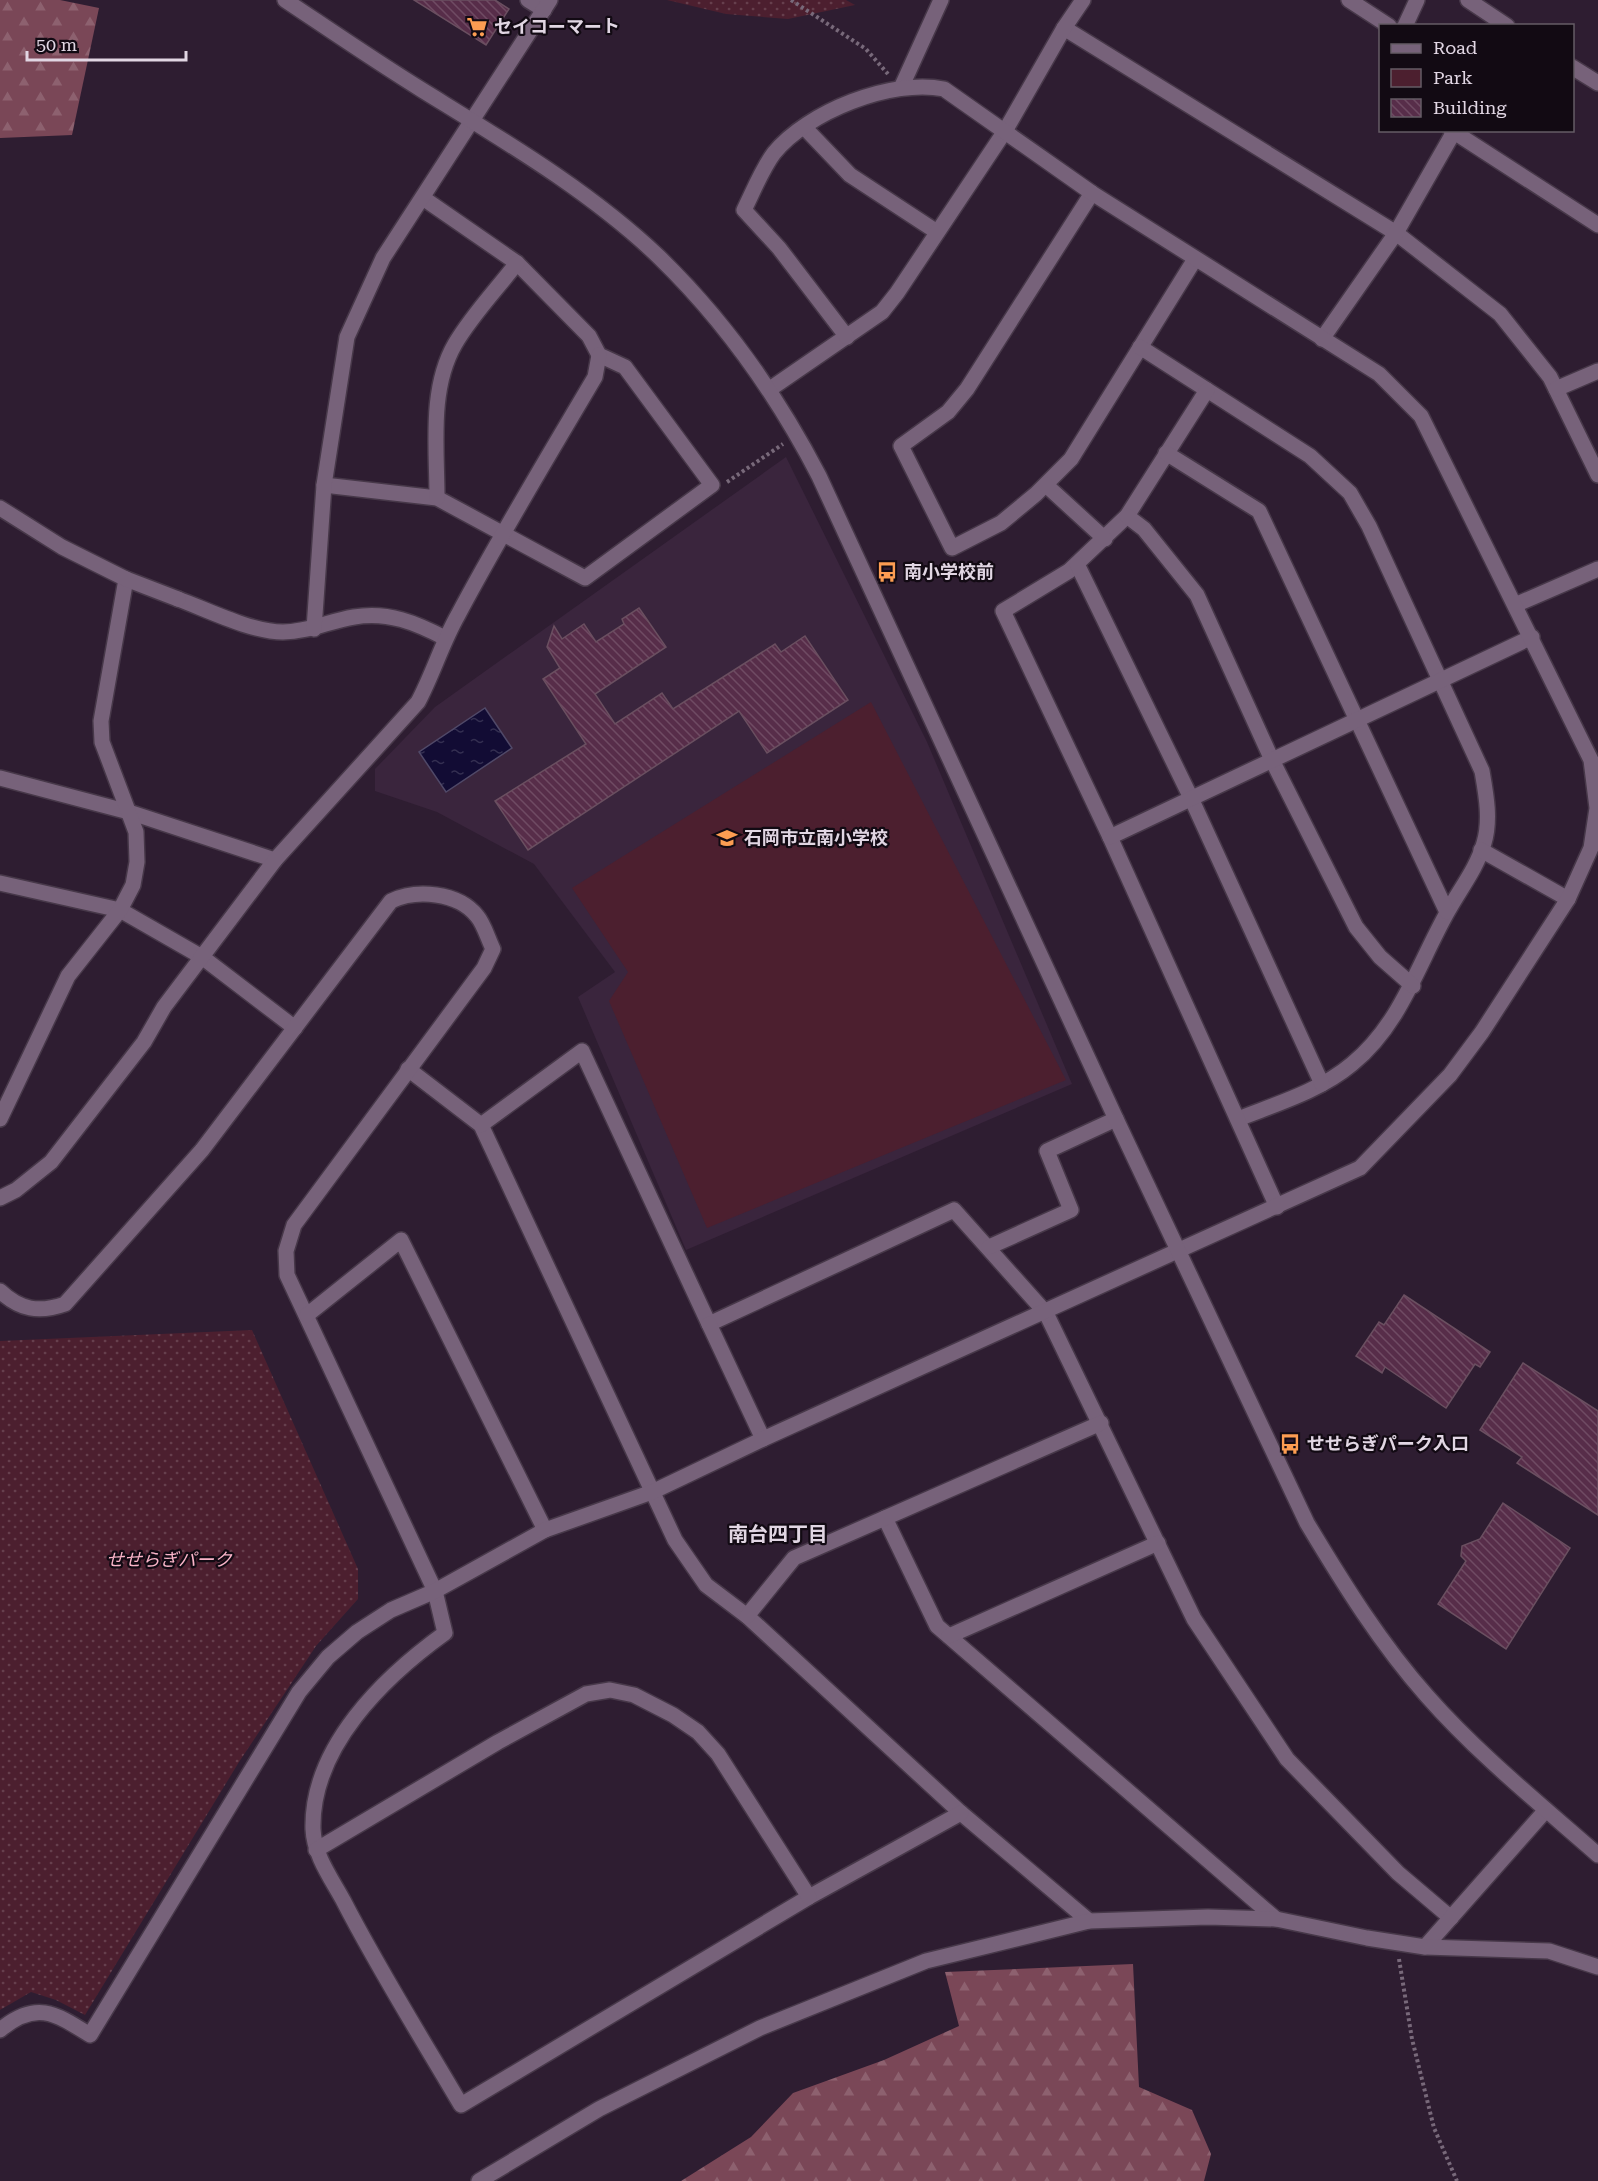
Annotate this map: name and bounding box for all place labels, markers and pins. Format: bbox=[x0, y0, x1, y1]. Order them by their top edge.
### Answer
supermarket icon: セイコーマート bbox=[465, 15, 489, 39]
place label: セイコーマート bbox=[494, 16, 620, 37]
bus stop icon: 南小学校前 bbox=[875, 560, 899, 584]
place label: 南小学校前 bbox=[904, 561, 994, 582]
school or university icon: 石岡市立南小学校 bbox=[715, 826, 739, 850]
place label: 石岡市立南小学校 bbox=[744, 827, 888, 848]
bus stop icon: せせらぎパーク入口 bbox=[1278, 1432, 1302, 1456]
place label: せせらぎパーク入口 bbox=[1307, 1433, 1469, 1454]

